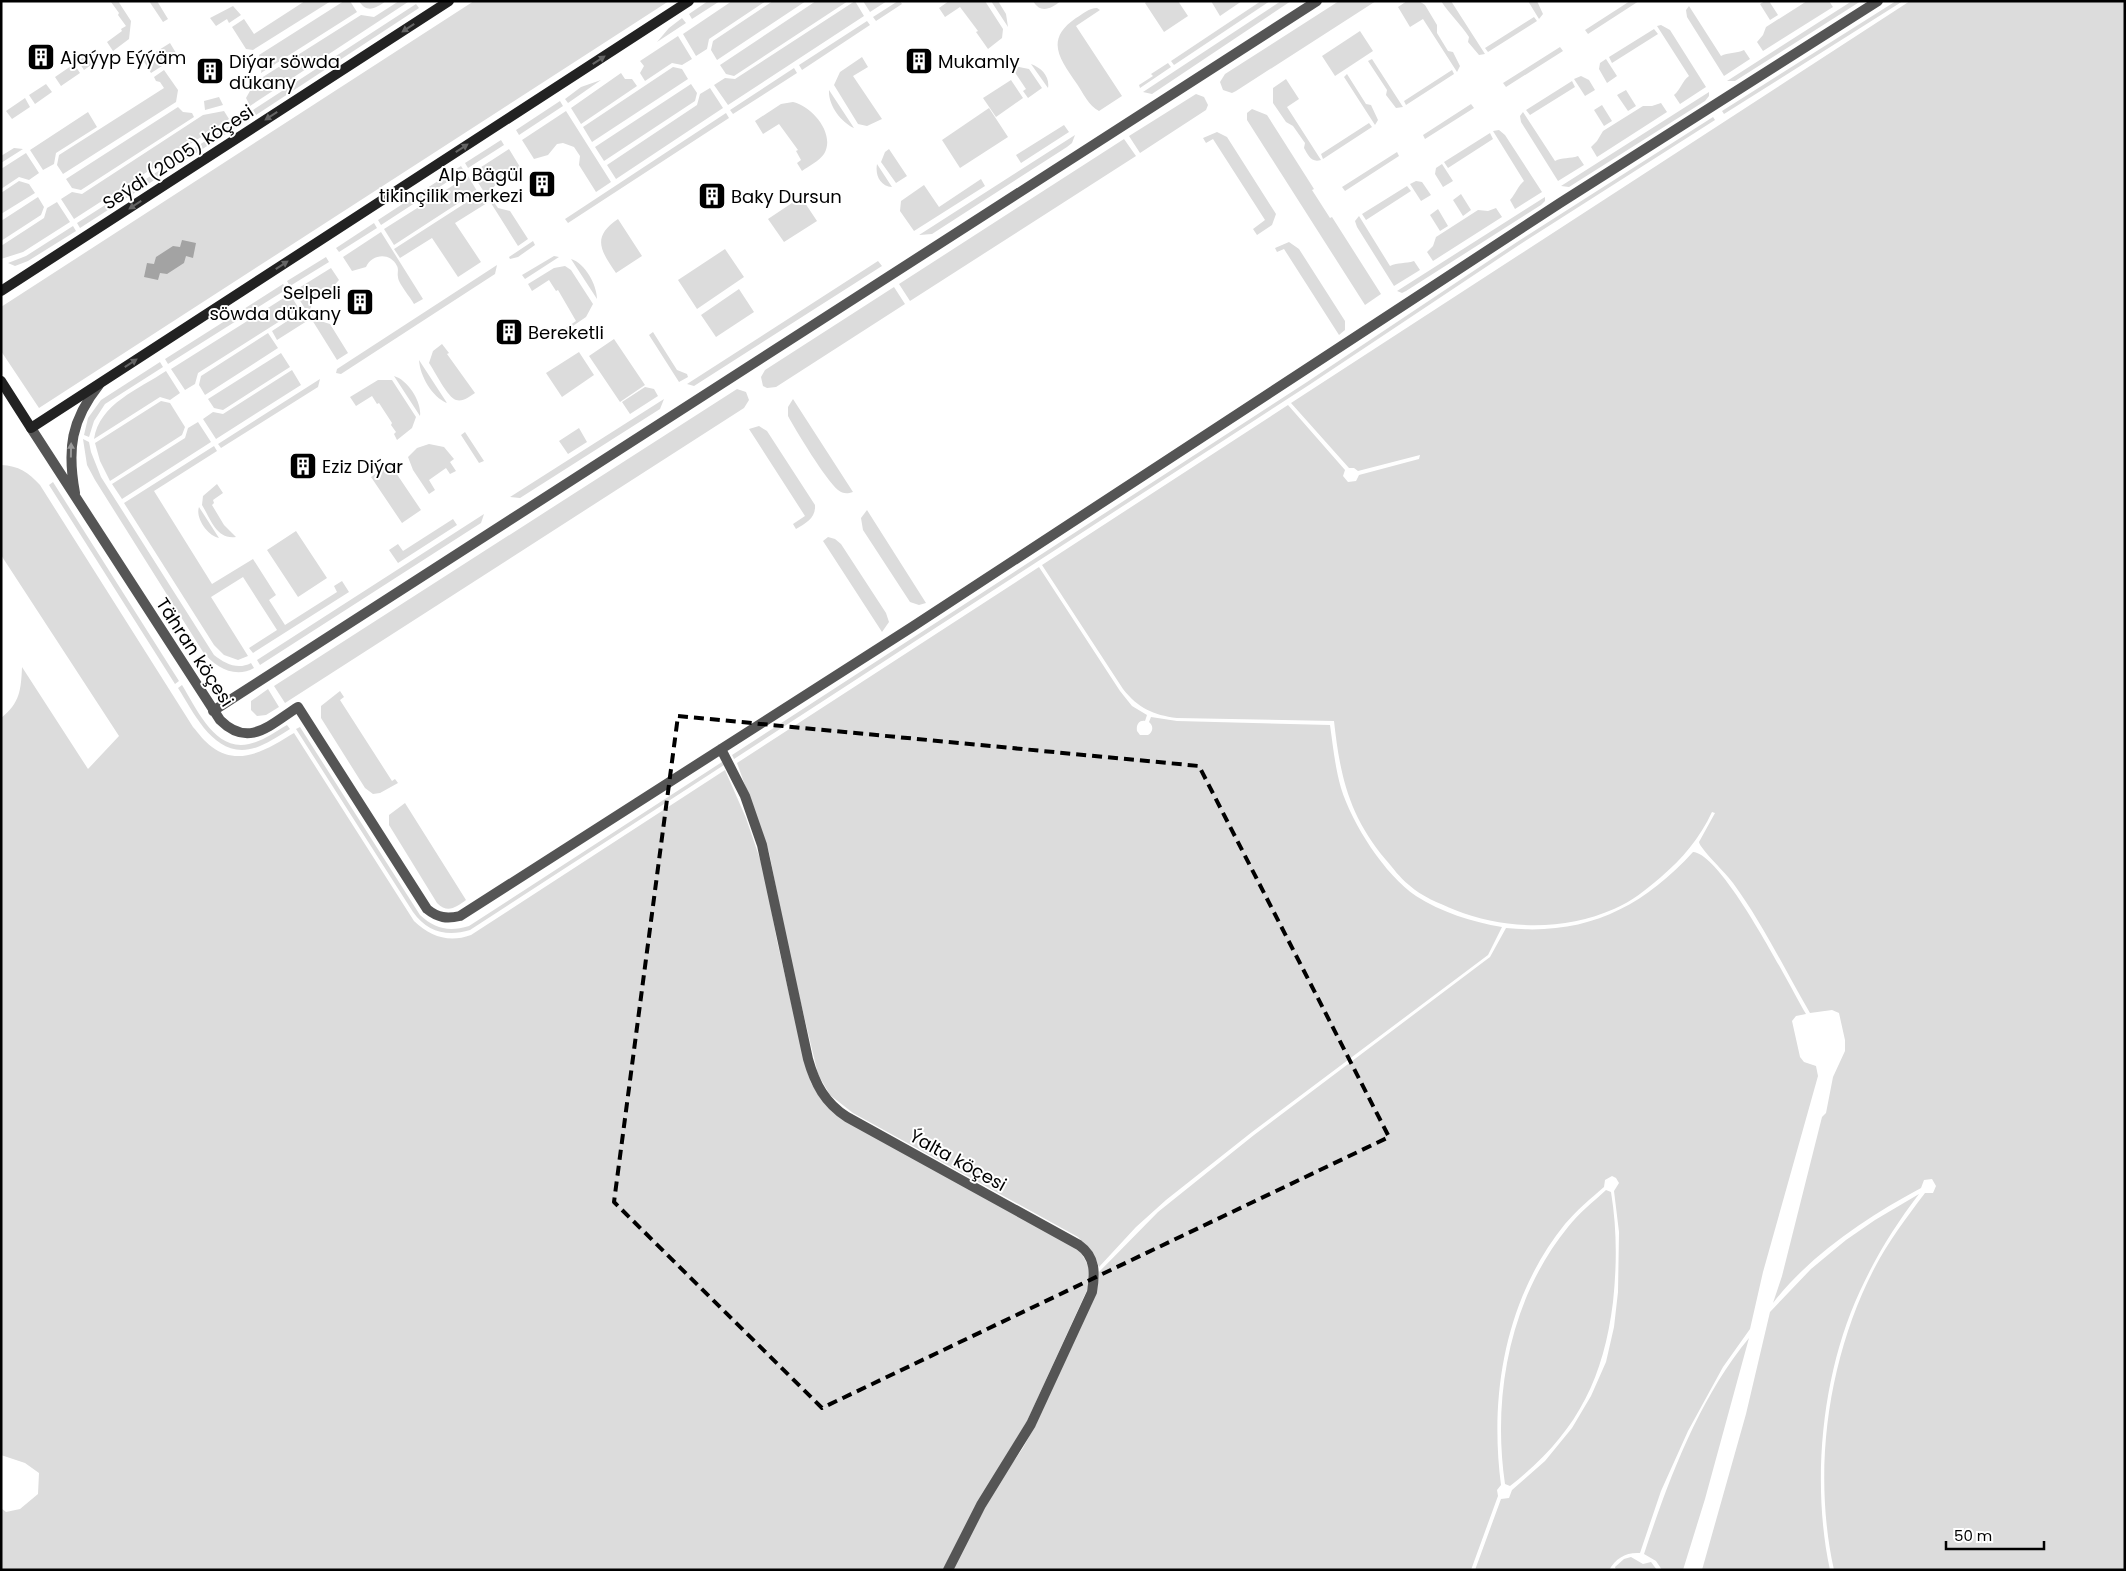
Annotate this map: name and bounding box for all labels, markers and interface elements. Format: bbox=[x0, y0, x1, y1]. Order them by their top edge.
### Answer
one-way arrow bbox=[401, 23, 414, 33]
building icon: Ajaýyp Eýýäm bbox=[26, 42, 56, 72]
place label: Ajaýyp Eýýäm bbox=[60, 45, 186, 70]
building icon: Mukamly bbox=[904, 46, 934, 76]
place label: Diýar söwda dükany bbox=[229, 49, 340, 95]
place label: Mukamly bbox=[938, 49, 1020, 74]
one-way arrow bbox=[592, 55, 605, 64]
building icon: Diýar söwda dükany bbox=[195, 56, 225, 86]
street label: Seýdi (2005) köçesi bbox=[98, 99, 258, 215]
one-way arrow bbox=[265, 111, 278, 121]
one-way arrow bbox=[456, 143, 469, 153]
place label: Alp Bägül tikinçilik merkezi bbox=[379, 162, 523, 208]
building icon: Alp Bägül tikinçilik merkezi bbox=[527, 169, 557, 199]
building icon: Baky Dursun bbox=[697, 181, 727, 211]
place label: Baky Dursun bbox=[731, 184, 842, 209]
one-way arrow bbox=[128, 200, 142, 209]
one-way arrow bbox=[275, 260, 289, 270]
place label: Selpeli söwda dükany bbox=[209, 280, 341, 326]
building icon: Selpeli söwda dükany bbox=[345, 287, 375, 317]
building icon: Bereketli bbox=[494, 317, 524, 347]
place label: Bereketli bbox=[528, 320, 604, 345]
one-way arrow bbox=[124, 358, 138, 368]
one-way arrow bbox=[67, 442, 75, 458]
building icon: Eziz Diýar bbox=[288, 451, 318, 481]
place label: Eziz Diýar bbox=[322, 454, 403, 479]
street label: Tähran köçesi bbox=[150, 593, 240, 711]
street label: Ýalta köçesi bbox=[905, 1123, 1011, 1197]
scale bar bbox=[1946, 1518, 2044, 1550]
text: 50 m bbox=[1954, 1525, 1992, 1546]

